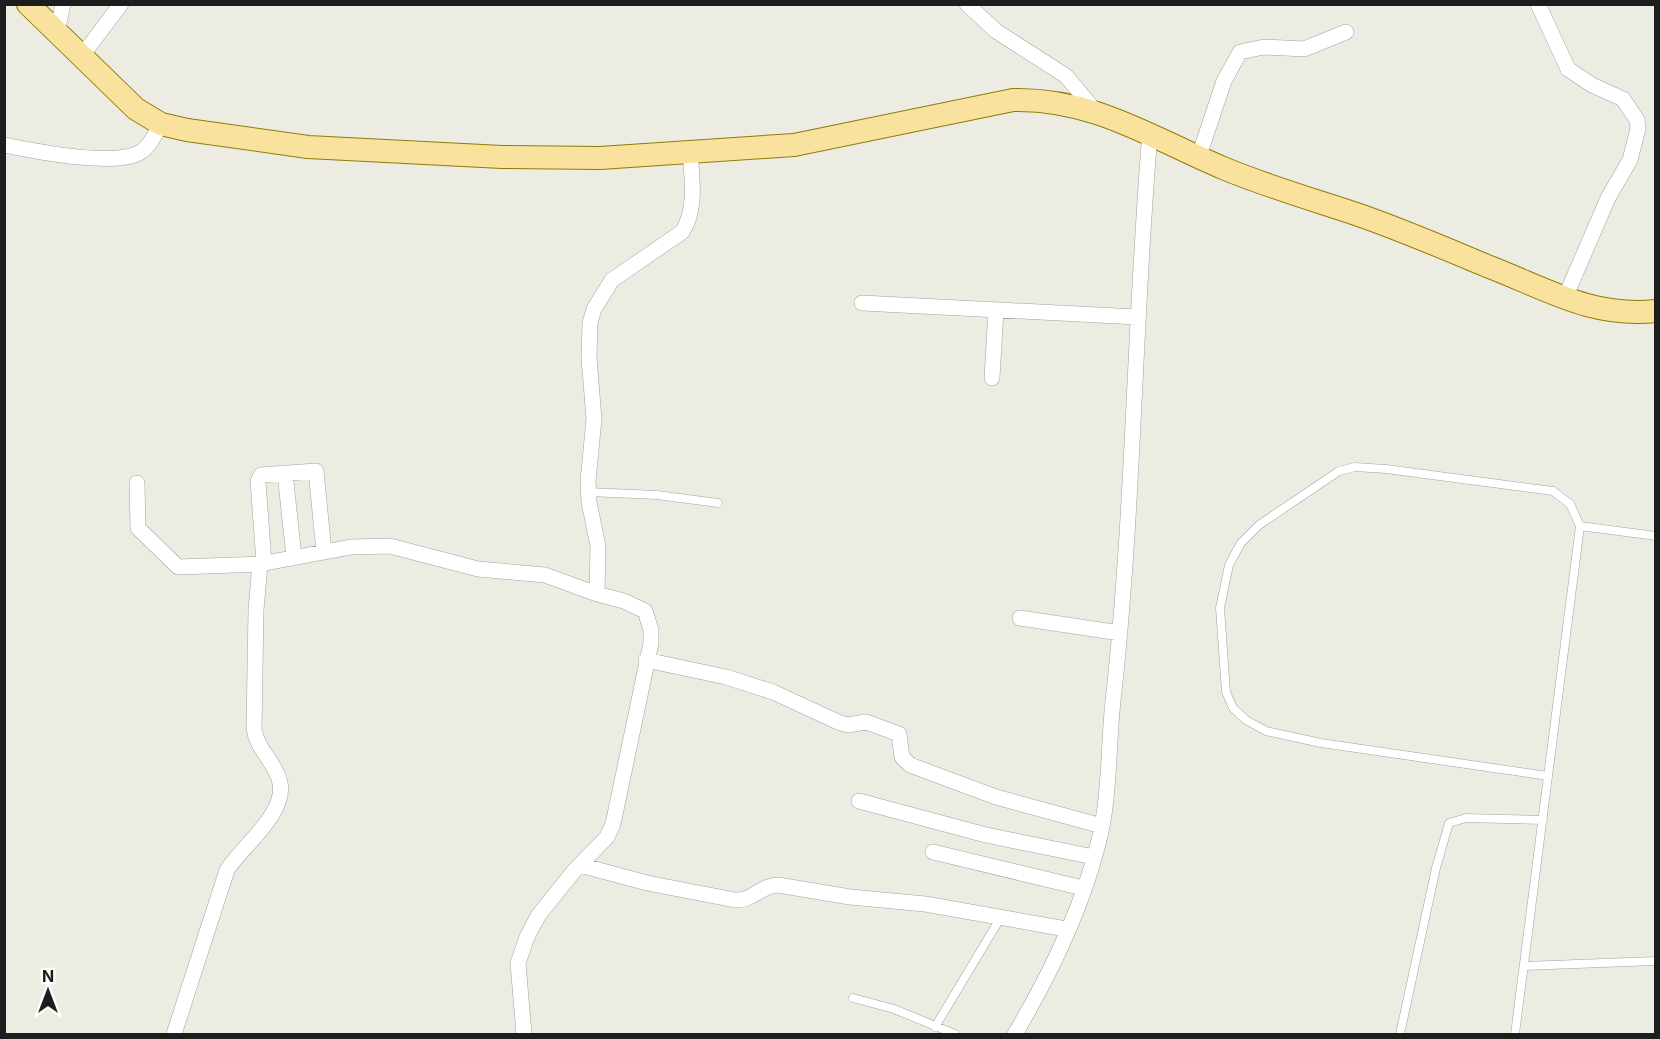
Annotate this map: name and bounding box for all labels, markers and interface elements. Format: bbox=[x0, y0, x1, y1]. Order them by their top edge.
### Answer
north arrow bbox=[18, 961, 78, 1021]
text: N bbox=[42, 966, 54, 986]

